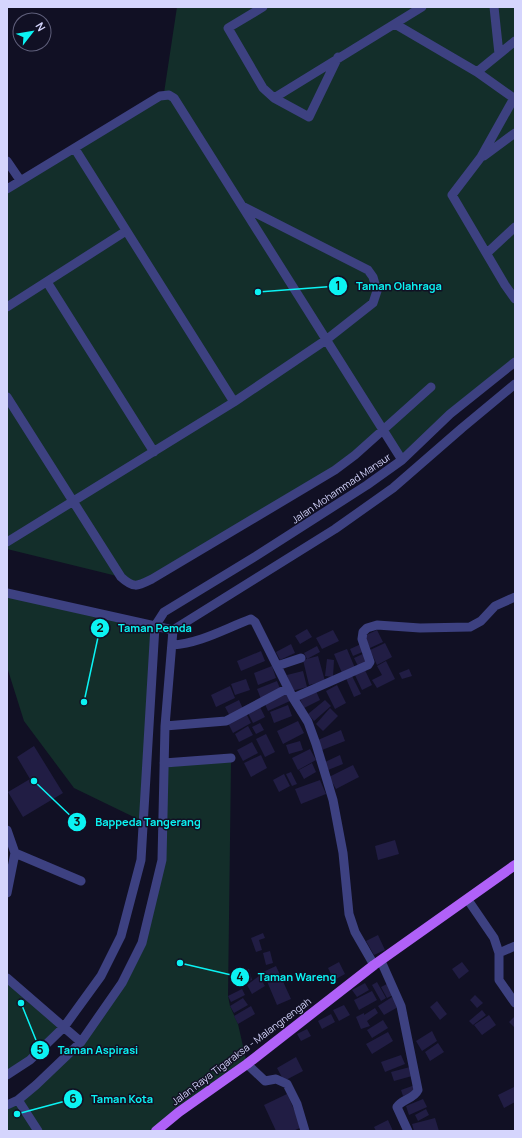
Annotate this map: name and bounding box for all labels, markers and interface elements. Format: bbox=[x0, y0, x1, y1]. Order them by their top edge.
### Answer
north arrow bbox=[12, 12, 52, 52]
text: N bbox=[33, 19, 50, 34]
callout: Taman Olahraga bbox=[328, 275, 450, 298]
text: 1 bbox=[335, 277, 341, 294]
text: Taman Olahraga bbox=[356, 278, 442, 293]
street label: Jalan Mohammad Mansur bbox=[289, 449, 394, 527]
callout: Taman Pemda bbox=[90, 617, 200, 640]
text: 2 bbox=[96, 619, 104, 636]
text: Taman Pemda bbox=[118, 620, 192, 635]
callout: Bappeda Tangerang bbox=[67, 810, 209, 833]
text: 3 bbox=[74, 813, 81, 830]
text: Bappeda Tangerang bbox=[95, 814, 201, 829]
callout: Taman Wareng bbox=[230, 965, 344, 988]
text: 4 bbox=[236, 968, 244, 985]
text: Taman Wareng bbox=[258, 969, 336, 984]
street label: Jalan Raya Tigaraksa - Malangnengah bbox=[168, 994, 314, 1108]
callout: Taman Aspirasi bbox=[30, 1038, 147, 1061]
text: 5 bbox=[36, 1041, 44, 1058]
text: Taman Aspirasi bbox=[58, 1042, 138, 1057]
callout: Taman Kota bbox=[63, 1088, 162, 1111]
text: 6 bbox=[69, 1090, 77, 1107]
text: Taman Kota bbox=[91, 1091, 153, 1106]

